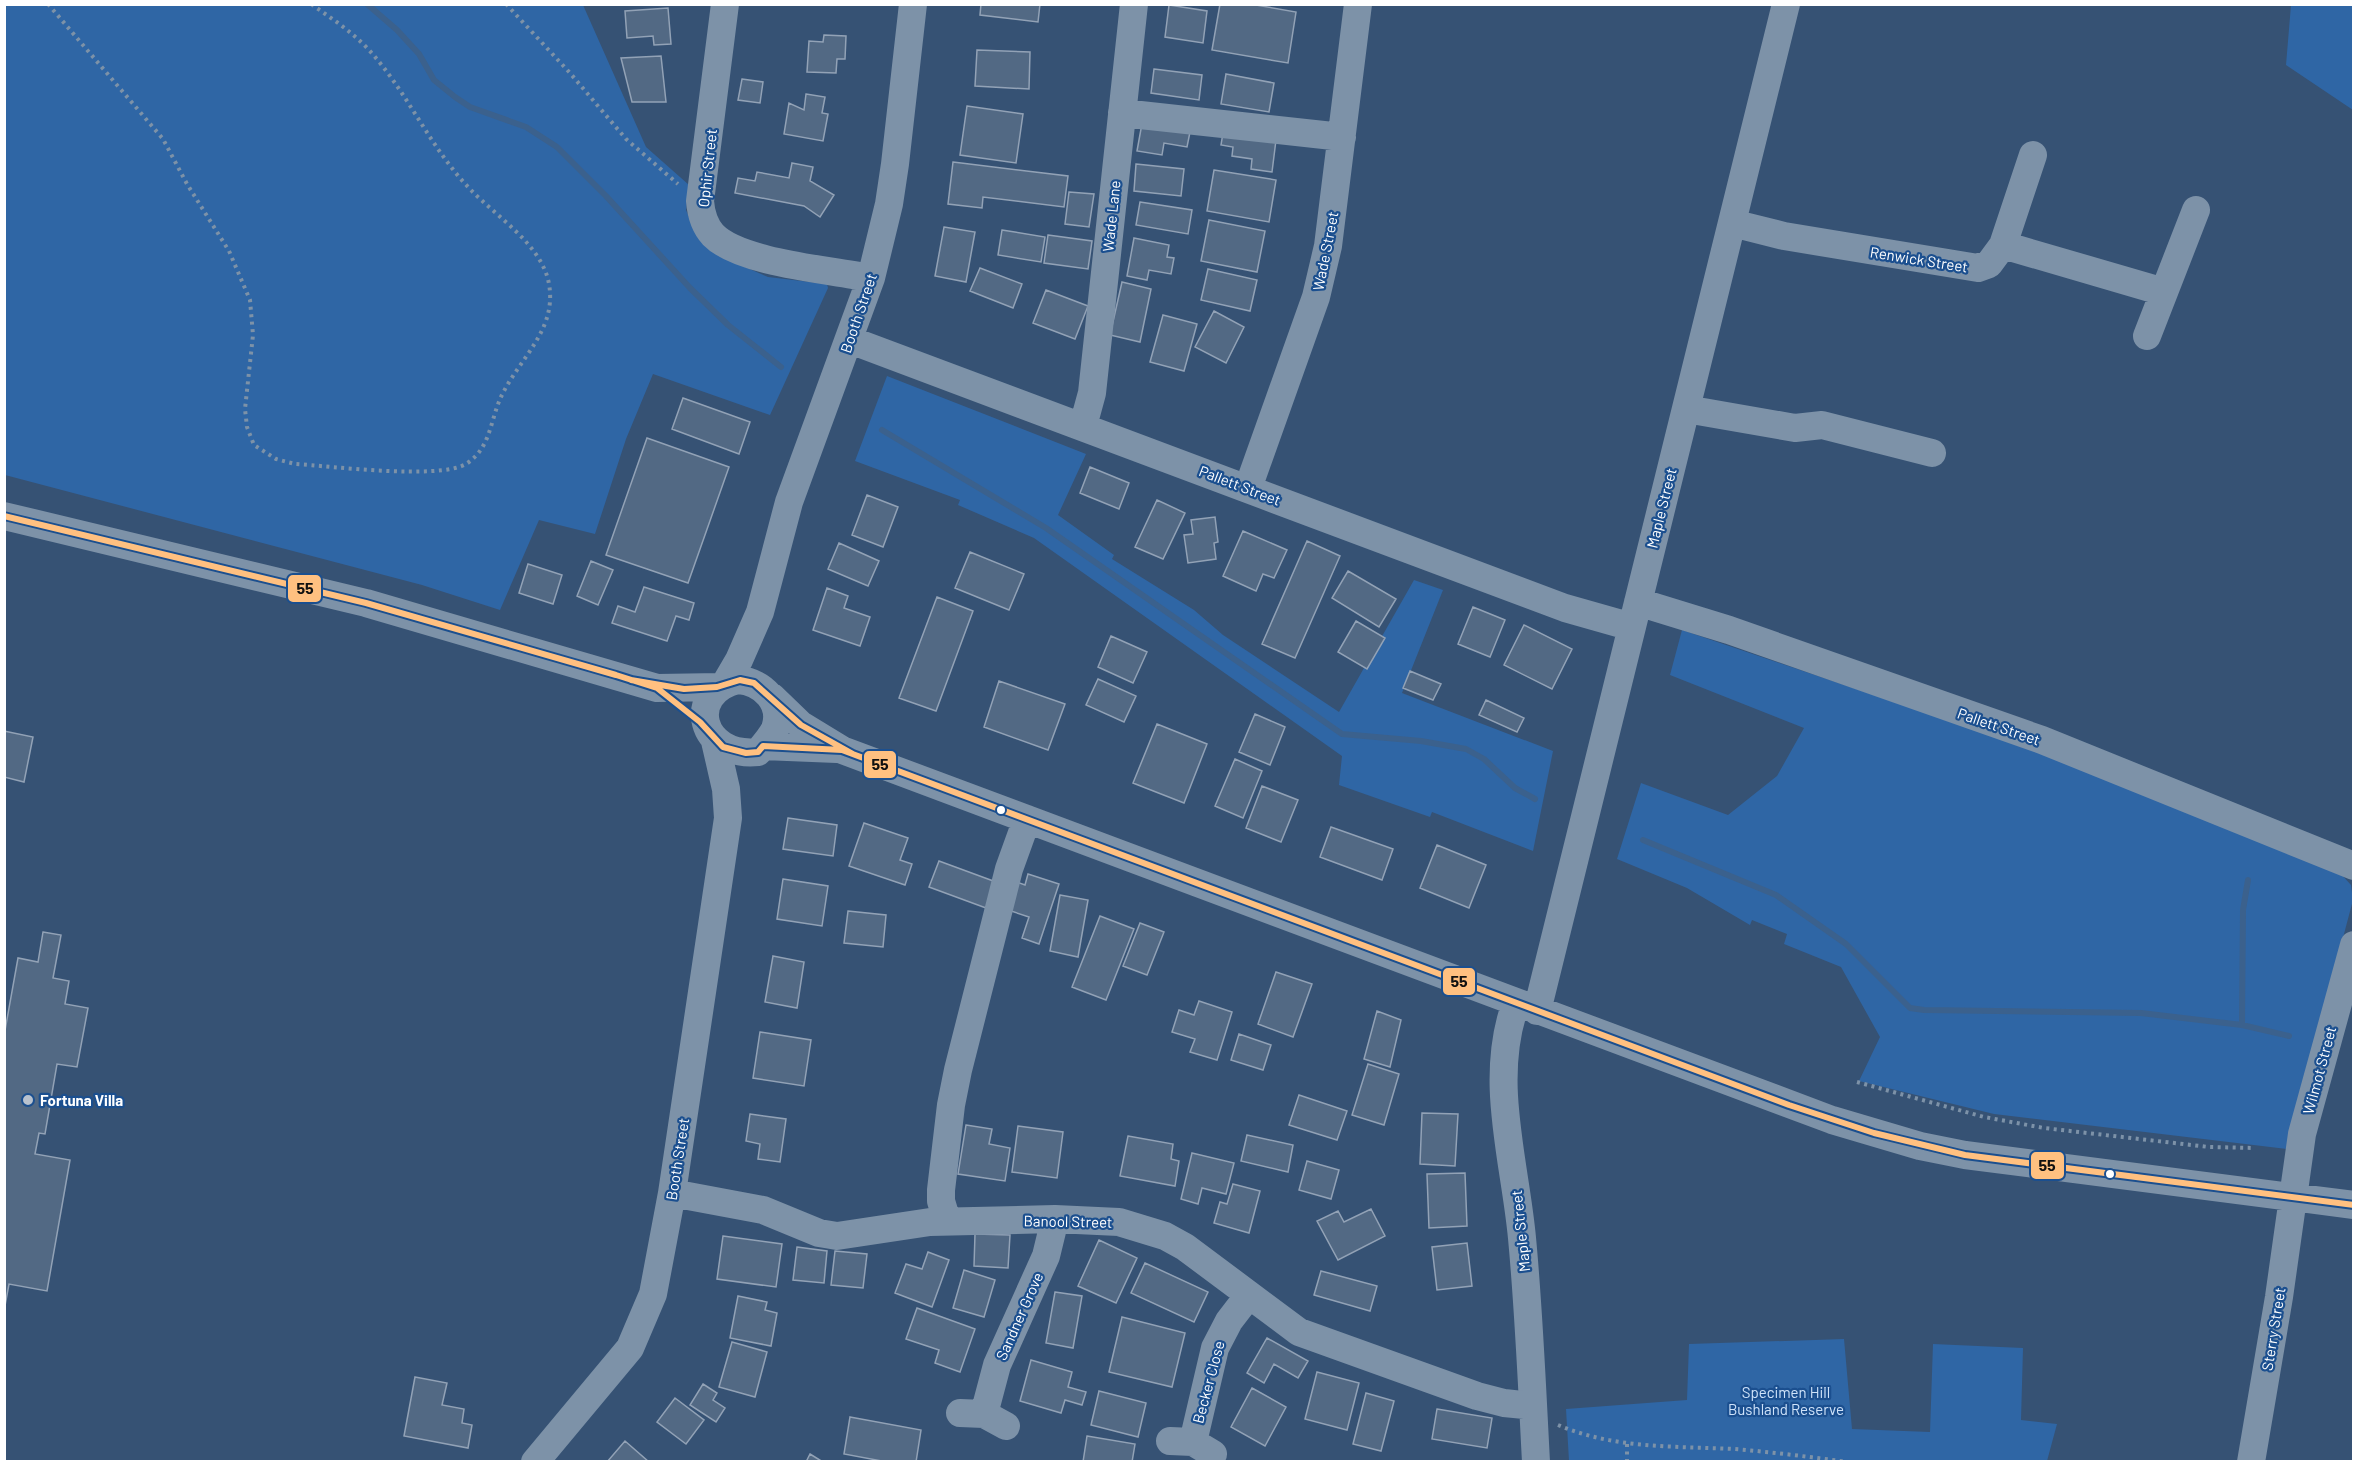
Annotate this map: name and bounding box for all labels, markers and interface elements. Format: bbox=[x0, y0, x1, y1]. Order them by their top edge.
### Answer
street label: Ophir Street bbox=[694, 128, 720, 208]
street label: Wade Lane bbox=[1098, 180, 1124, 252]
street label: Wade Street bbox=[1309, 210, 1341, 292]
street label: Renwick Street bbox=[1869, 242, 1969, 276]
street label: Booth Street bbox=[836, 271, 880, 355]
street label: Pallett Street bbox=[1197, 461, 1283, 509]
street label: Maple Street bbox=[1642, 466, 1680, 550]
line badge: 55 bbox=[287, 574, 322, 603]
text: 55 bbox=[296, 578, 314, 597]
street label: Pallett Street bbox=[1955, 703, 2043, 749]
line badge: 55 bbox=[863, 750, 897, 779]
text: 55 bbox=[871, 754, 889, 773]
unlabelled marker bbox=[995, 804, 1007, 816]
line badge: 55 bbox=[1442, 967, 1476, 996]
text: 55 bbox=[1450, 971, 1468, 990]
street label: Wilmot Street bbox=[2299, 1024, 2339, 1116]
place label: Fortuna Villa bbox=[40, 1091, 123, 1109]
marker: Fortuna Villa bbox=[21, 1093, 35, 1107]
street label: Booth Street bbox=[662, 1117, 692, 1201]
line badge: 55 bbox=[2030, 1151, 2065, 1180]
text: 55 bbox=[2038, 1155, 2056, 1174]
unlabelled marker bbox=[2104, 1168, 2116, 1180]
street label: Maple Street bbox=[1507, 1189, 1533, 1273]
street label: Banool Street bbox=[1023, 1211, 1113, 1231]
street label: Sandner Grove bbox=[992, 1269, 1046, 1363]
street label: Sterry Street bbox=[2258, 1286, 2288, 1372]
street label: Becker Close bbox=[1188, 1339, 1228, 1425]
park label: Specimen Hill Bushland Reserve bbox=[1728, 1383, 1844, 1418]

